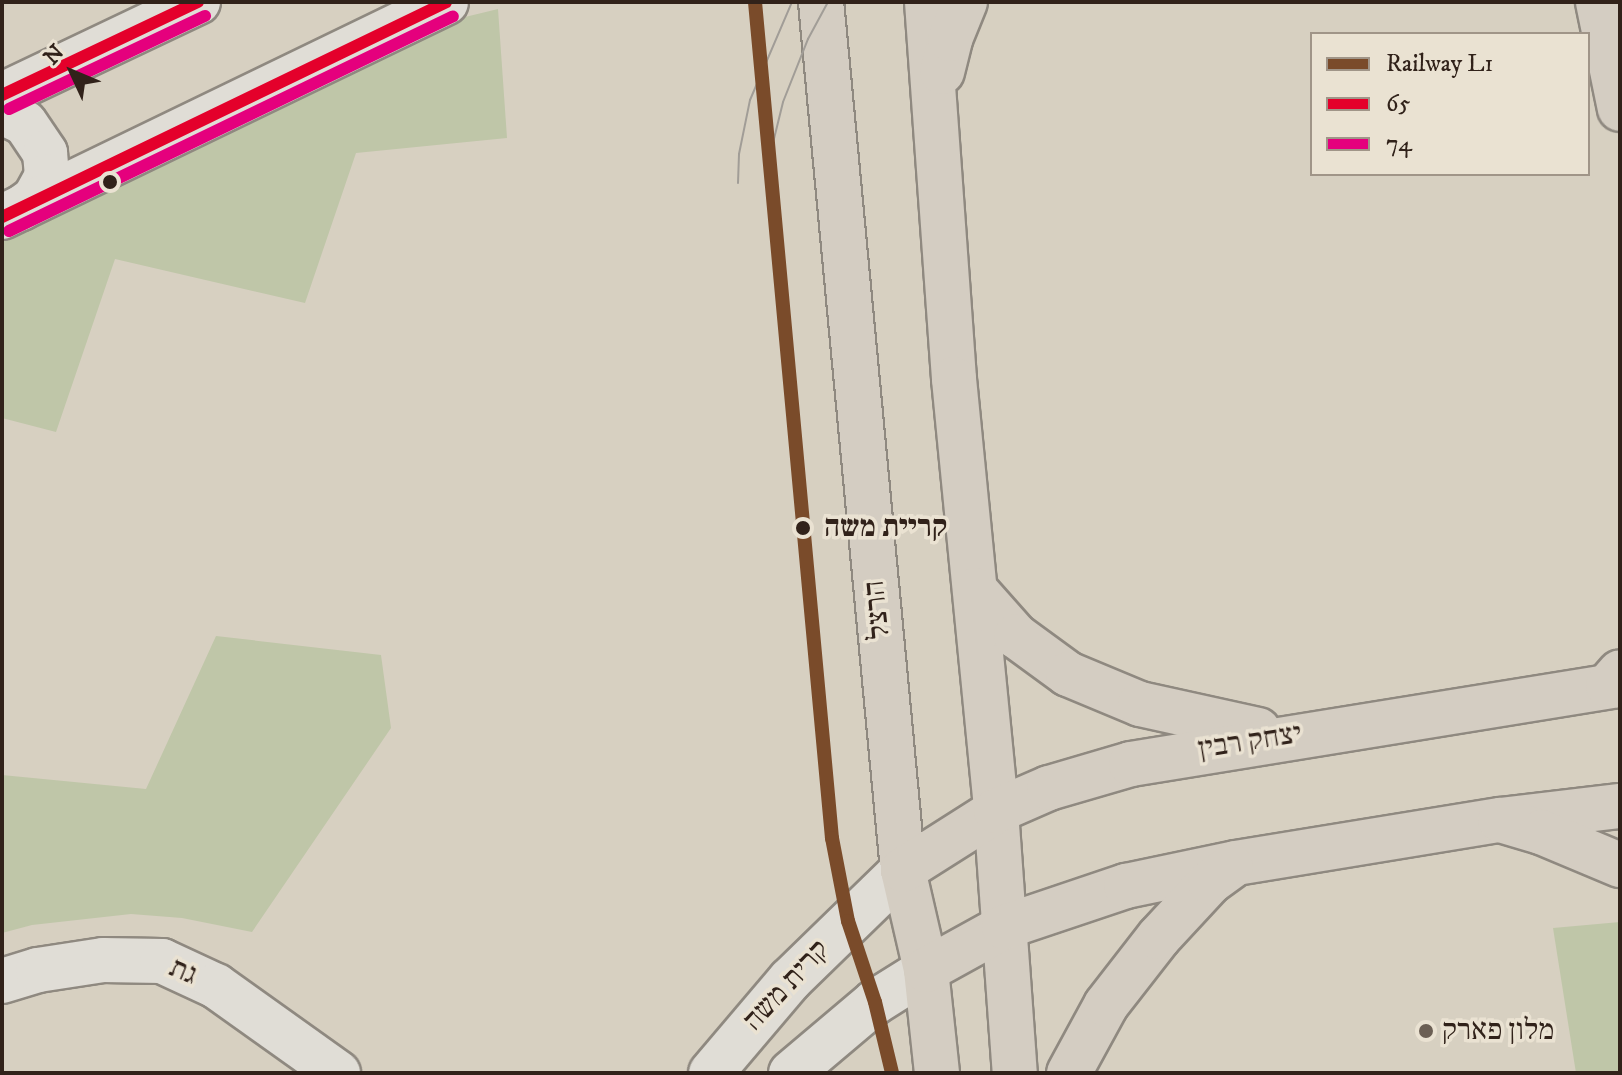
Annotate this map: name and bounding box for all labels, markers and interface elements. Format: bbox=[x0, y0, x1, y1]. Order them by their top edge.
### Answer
north arrow bbox=[32, 32, 112, 112]
legend bbox=[1310, 32, 1590, 176]
text: N bbox=[38, 39, 70, 71]
text: Railway L1 bbox=[1386, 49, 1493, 79]
text: 65 bbox=[1386, 89, 1410, 119]
text: 74 bbox=[1386, 129, 1412, 159]
unlabelled marker bbox=[102, 174, 118, 190]
place label: קריית משה bbox=[824, 510, 947, 546]
marker: קריית משה bbox=[789, 514, 817, 542]
street label: הרצל bbox=[857, 579, 899, 641]
street label: יצחק רבין bbox=[1196, 716, 1304, 768]
street label: קרית משה bbox=[736, 933, 838, 1039]
street label: גת bbox=[164, 950, 202, 994]
place label: מלון פארק bbox=[1442, 1013, 1554, 1049]
marker: מלון פארק bbox=[1417, 1022, 1435, 1040]

